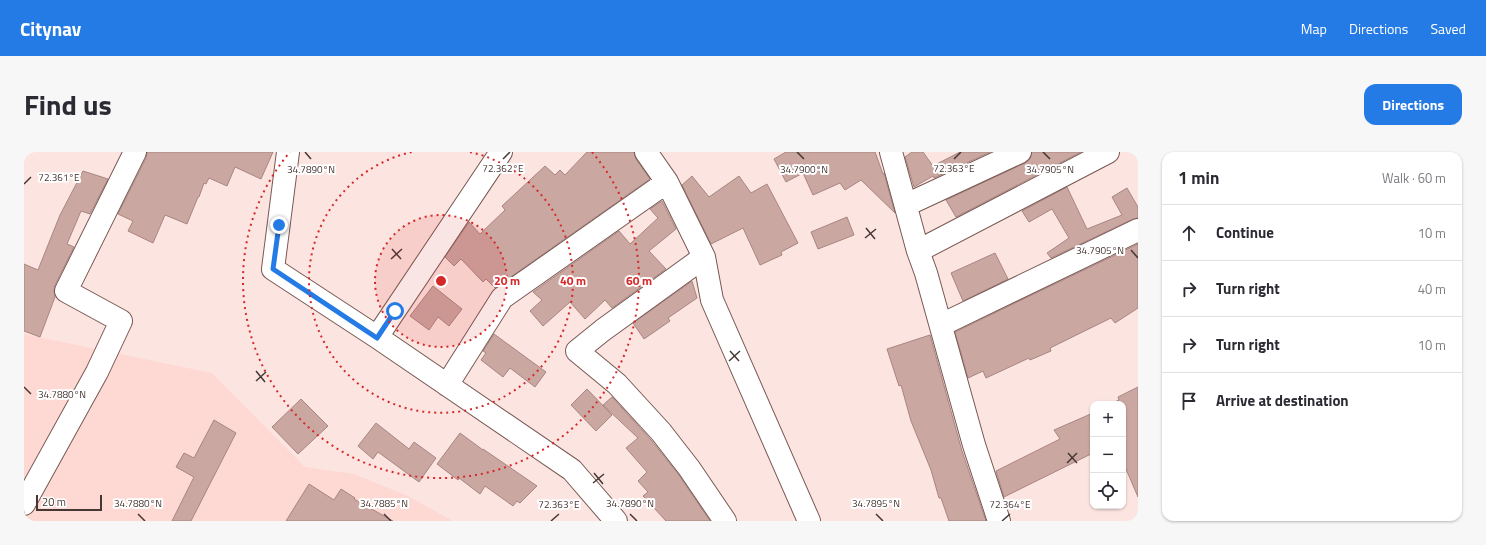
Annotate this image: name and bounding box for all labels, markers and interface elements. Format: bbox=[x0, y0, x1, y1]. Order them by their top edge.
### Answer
text: Citynav bbox=[20, 14, 81, 43]
text: Map bbox=[1301, 18, 1327, 39]
text: Directions bbox=[1349, 18, 1408, 39]
text: Saved bbox=[1430, 18, 1466, 39]
text: Find us bbox=[24, 83, 112, 126]
button: Directions bbox=[1364, 84, 1462, 125]
text: 72.362°E bbox=[482, 161, 524, 176]
text: 72.363°E bbox=[933, 161, 975, 176]
text: 34.7890°N bbox=[287, 162, 335, 177]
text: 34.7900°N bbox=[780, 162, 828, 177]
text: 34.7905°N bbox=[1026, 162, 1074, 177]
text: 1 min bbox=[1178, 165, 1219, 191]
text: Walk · 60 m bbox=[1382, 168, 1446, 188]
text: 72.361°E bbox=[38, 170, 80, 185]
route end bbox=[270, 216, 288, 234]
text: Continue bbox=[1216, 221, 1274, 244]
icon: ahead bbox=[1178, 222, 1200, 244]
text: 10 m bbox=[1418, 223, 1446, 243]
text: 34.7905°N bbox=[1076, 243, 1124, 258]
text: 20 m bbox=[494, 271, 520, 290]
text: 40 m bbox=[560, 271, 586, 290]
text: 60 m bbox=[626, 271, 652, 290]
centre of rings bbox=[434, 274, 448, 288]
text: Turn right bbox=[1216, 277, 1280, 300]
icon: right bbox=[1178, 278, 1200, 300]
text: 40 m bbox=[1418, 279, 1446, 299]
route start bbox=[386, 302, 404, 320]
text: Turn right bbox=[1216, 333, 1280, 356]
icon: right bbox=[1178, 334, 1200, 356]
text: 10 m bbox=[1418, 335, 1446, 355]
text: 34.7880°N bbox=[38, 387, 86, 402]
text: Arrive at destination bbox=[1216, 389, 1349, 412]
icon: arrive bbox=[1178, 390, 1200, 412]
map controls bbox=[1090, 401, 1126, 509]
button: + bbox=[1090, 401, 1126, 437]
button: − bbox=[1090, 437, 1126, 473]
button: locate bbox=[1090, 473, 1126, 509]
scale bar bbox=[36, 493, 102, 512]
text: 20 m bbox=[42, 494, 66, 510]
text: 34.7880°N bbox=[114, 496, 162, 511]
text: 34.7885°N bbox=[360, 496, 408, 511]
text: 34.7890°N bbox=[606, 496, 654, 511]
text: 34.7895°N bbox=[852, 496, 900, 511]
text: 72.363°E bbox=[538, 497, 580, 512]
text: 72.364°E bbox=[989, 497, 1031, 512]

